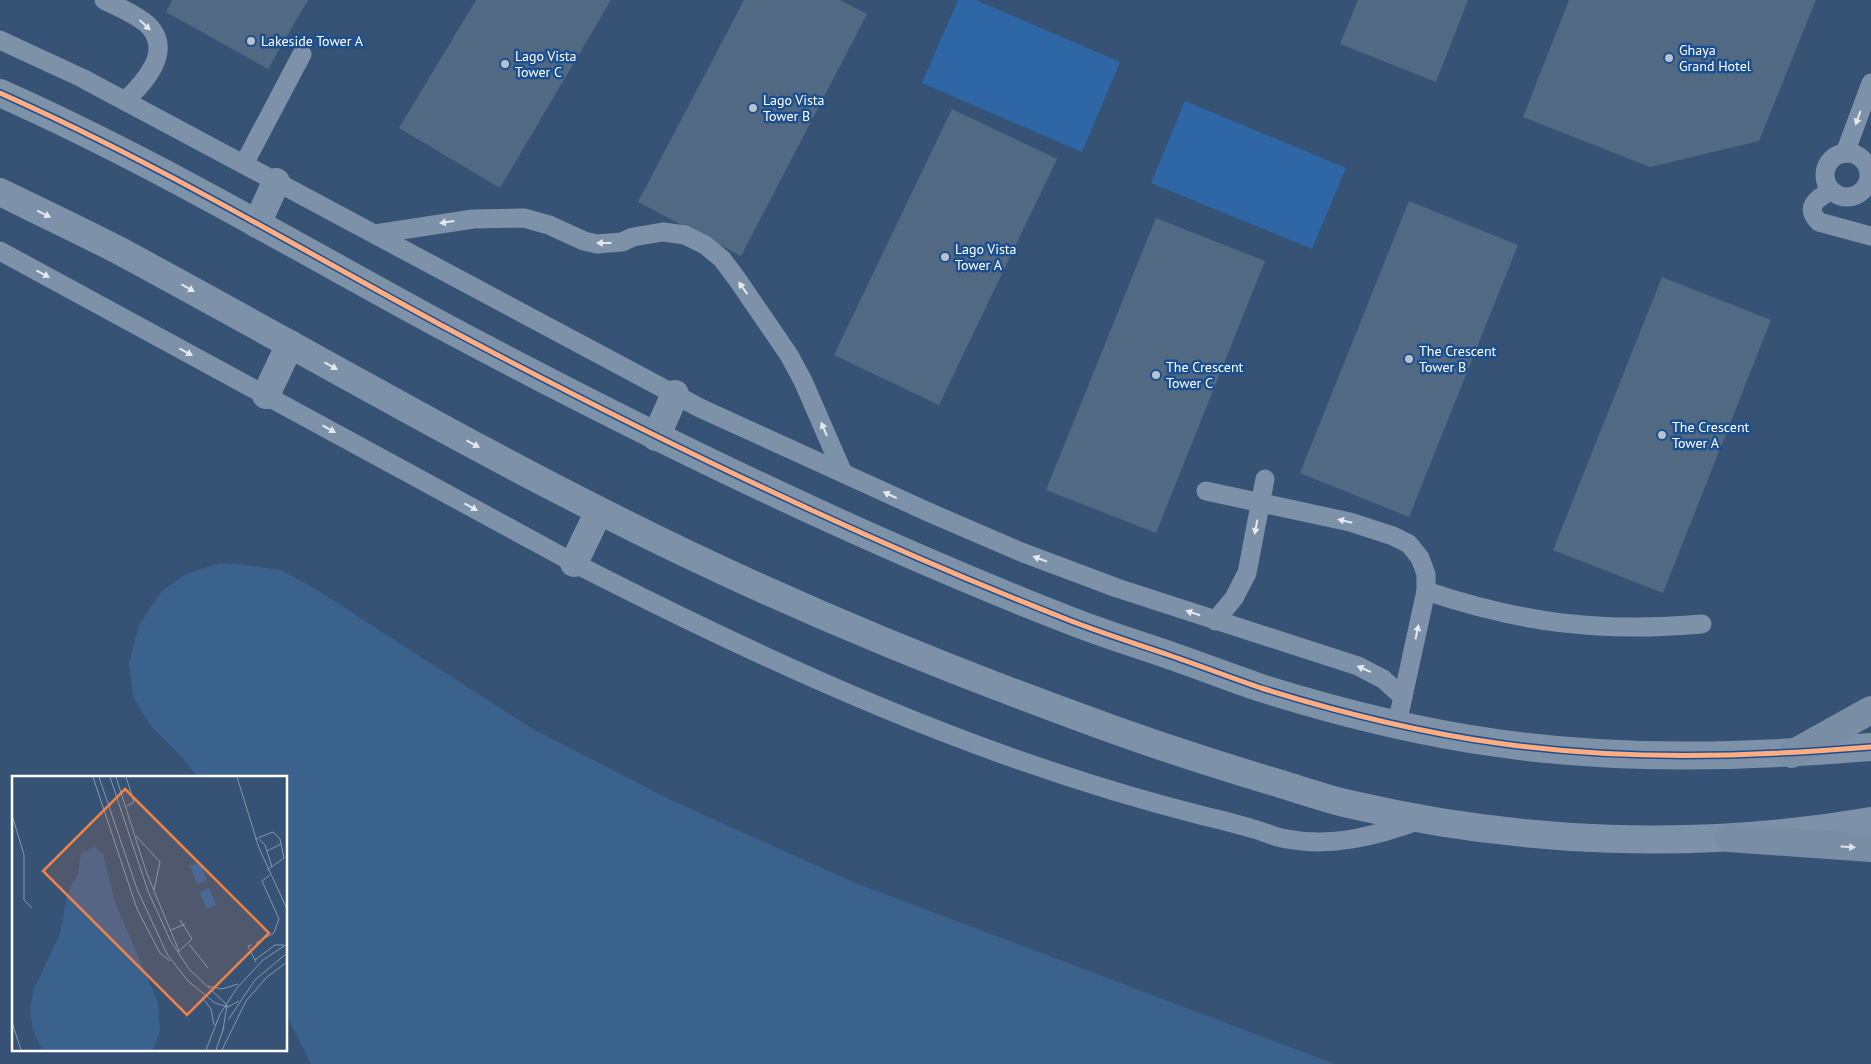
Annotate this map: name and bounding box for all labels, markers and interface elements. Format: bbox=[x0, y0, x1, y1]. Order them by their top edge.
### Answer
one-way arrow bbox=[139, 19, 151, 31]
place label: Lakeside Tower A bbox=[261, 32, 364, 50]
marker: Lakeside Tower A bbox=[245, 35, 257, 47]
place label: Ghaya Grand Hotel bbox=[1679, 41, 1751, 75]
place label: Lago Vista Tower C bbox=[515, 47, 577, 81]
marker: Ghaya Grand Hotel bbox=[1663, 52, 1675, 64]
marker: Lago Vista Tower C bbox=[499, 58, 511, 70]
place label: Lago Vista Tower B bbox=[763, 91, 825, 125]
marker: Lago Vista Tower B bbox=[747, 102, 759, 114]
one-way arrow bbox=[1854, 111, 1862, 126]
one-way arrow bbox=[37, 210, 51, 218]
one-way arrow bbox=[438, 218, 454, 226]
one-way arrow bbox=[596, 239, 612, 247]
place label: Lago Vista Tower A bbox=[955, 240, 1017, 274]
marker: Lago Vista Tower A bbox=[939, 251, 951, 263]
one-way arrow bbox=[36, 270, 50, 278]
one-way arrow bbox=[738, 282, 749, 295]
one-way arrow bbox=[181, 284, 195, 293]
place label: The Crescent Tower B bbox=[1419, 342, 1497, 376]
one-way arrow bbox=[179, 347, 193, 356]
marker: The Crescent Tower B bbox=[1403, 353, 1415, 365]
place label: The Crescent Tower C bbox=[1166, 358, 1244, 392]
one-way arrow bbox=[323, 362, 338, 370]
marker: The Crescent Tower C bbox=[1150, 369, 1162, 381]
place label: The Crescent Tower A bbox=[1672, 418, 1750, 452]
one-way arrow bbox=[819, 421, 827, 436]
one-way arrow bbox=[322, 425, 335, 434]
marker: The Crescent Tower A bbox=[1656, 429, 1668, 441]
one-way arrow bbox=[466, 440, 480, 448]
one-way arrow bbox=[883, 491, 897, 499]
one-way arrow bbox=[464, 503, 479, 511]
one-way arrow bbox=[1337, 517, 1352, 525]
one-way arrow bbox=[1252, 519, 1260, 534]
one-way arrow bbox=[1032, 555, 1047, 562]
one-way arrow bbox=[1185, 609, 1200, 616]
one-way arrow bbox=[1413, 625, 1421, 640]
one-way arrow bbox=[1357, 665, 1371, 673]
inset map bbox=[12, 776, 288, 1052]
one-way arrow bbox=[1840, 843, 1856, 851]

